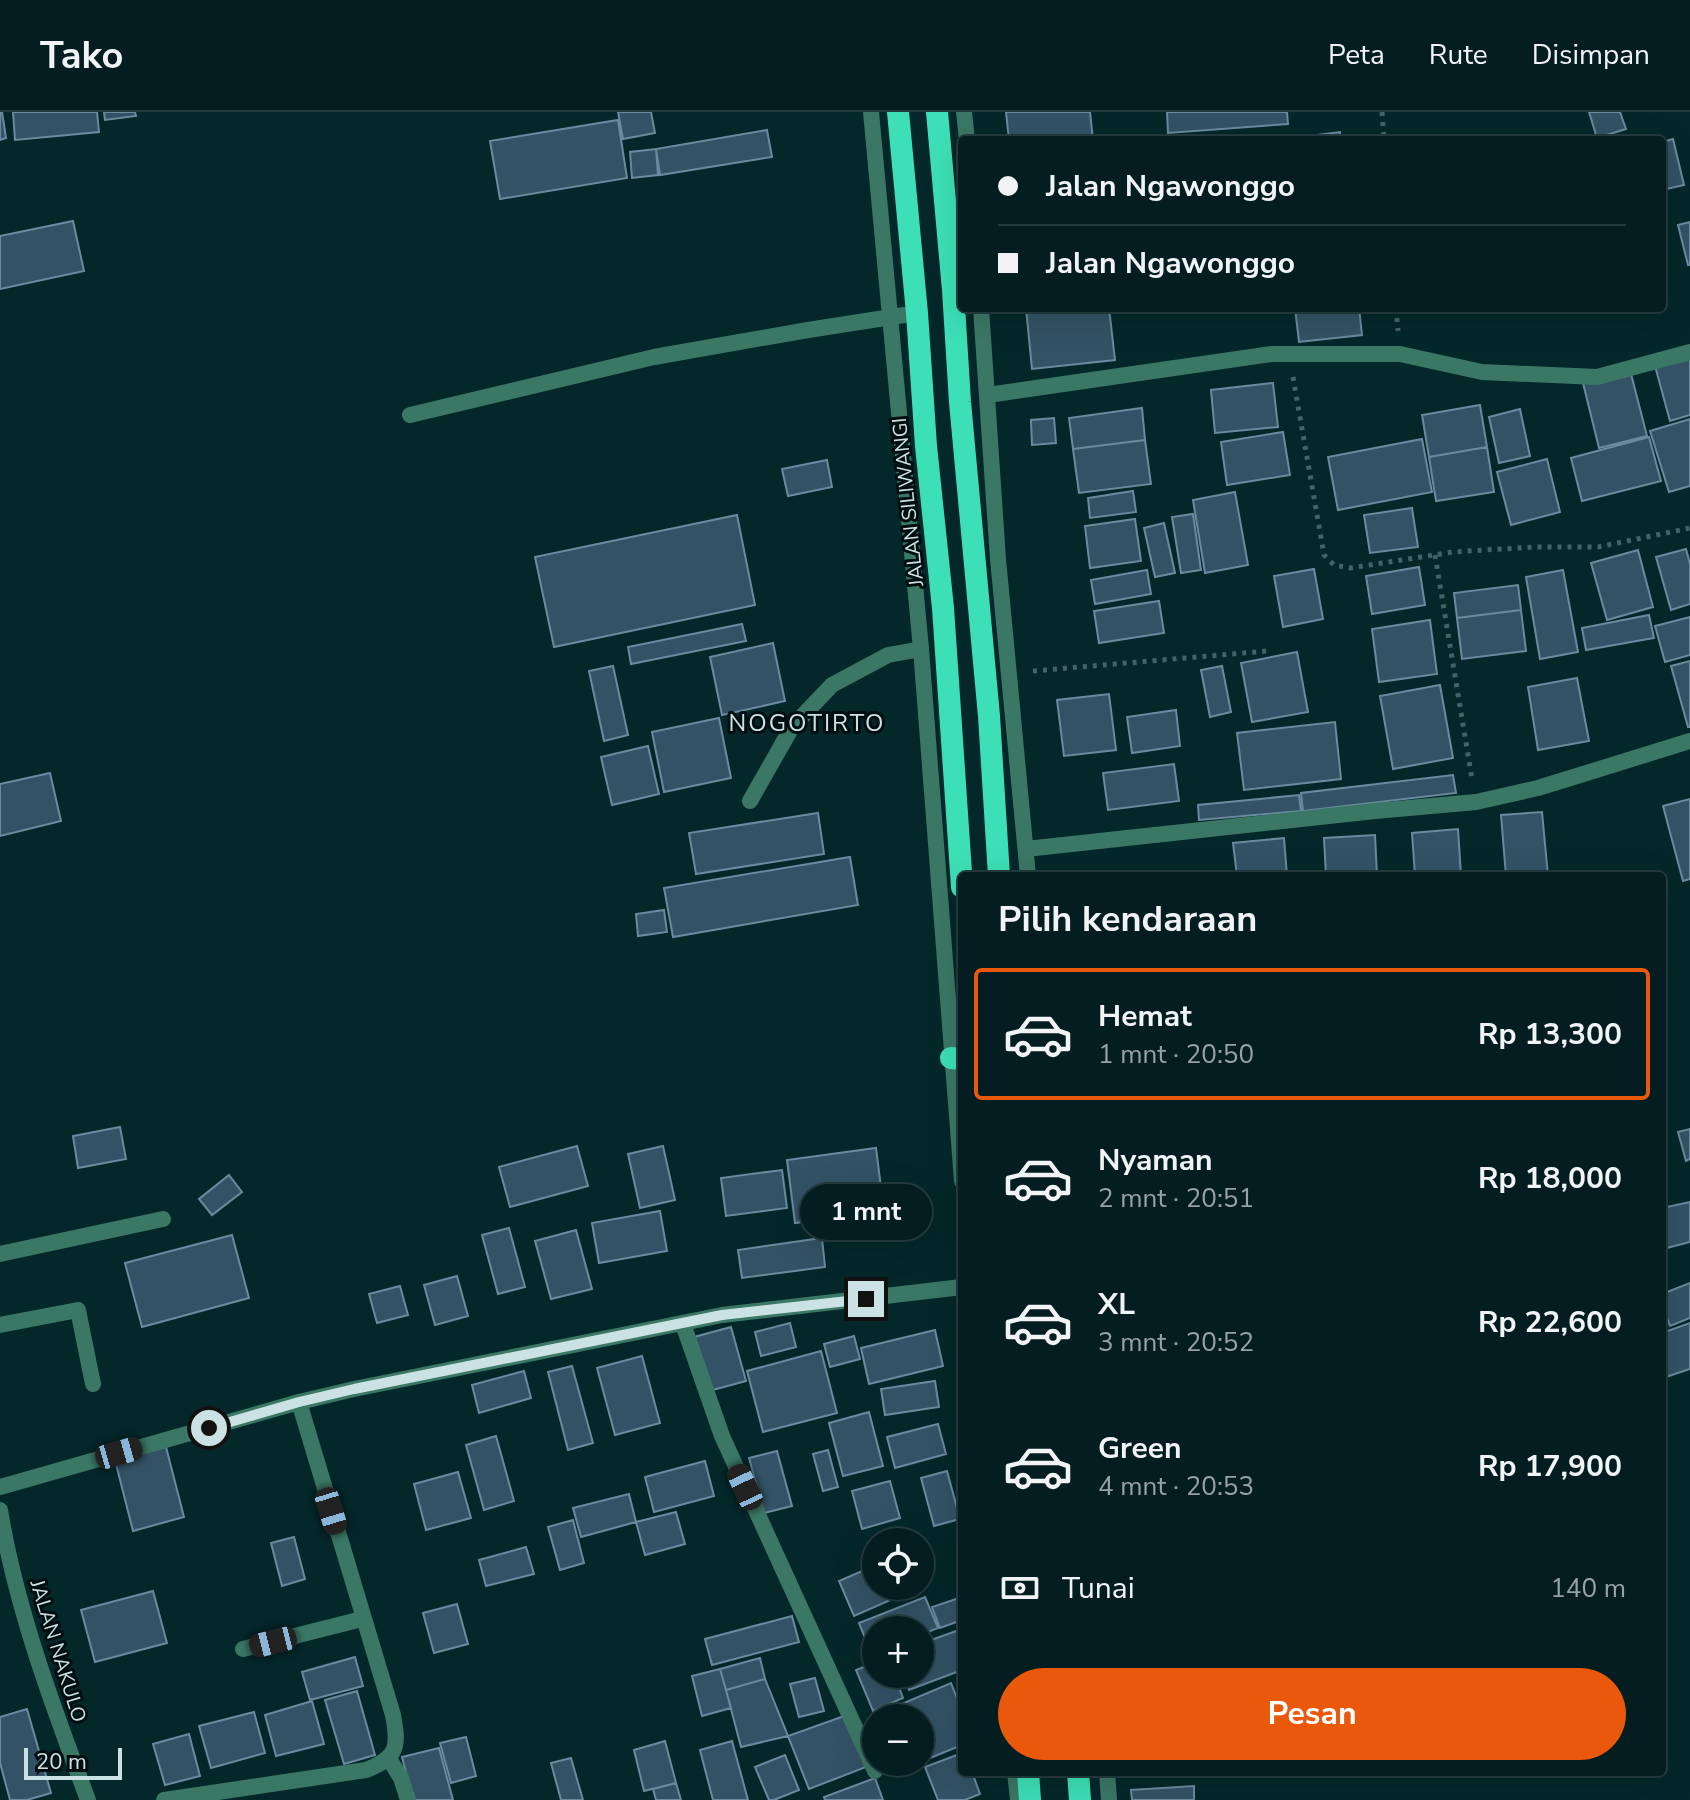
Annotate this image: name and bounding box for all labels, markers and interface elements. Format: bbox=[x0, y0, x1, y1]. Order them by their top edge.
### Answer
text: Tako bbox=[40, 30, 123, 81]
text: Peta bbox=[1328, 36, 1385, 74]
text: Rute bbox=[1429, 36, 1488, 74]
text: Disimpan bbox=[1532, 36, 1650, 74]
text: Jalan Ngawonggo bbox=[1046, 166, 1295, 207]
text: Jalan Ngawonggo bbox=[1046, 243, 1295, 284]
street label: JALAN SILIWANGI bbox=[886, 416, 930, 589]
district label: NOGOTIRTO bbox=[729, 707, 885, 739]
text: Pilih kendaraan bbox=[998, 895, 1257, 944]
text: Hemat bbox=[1098, 996, 1192, 1037]
icon: car bbox=[1002, 998, 1074, 1070]
text: Rp 13,300 bbox=[1478, 1014, 1622, 1055]
text: 1 mnt · 20:50 bbox=[1098, 1037, 1254, 1072]
text: Nyaman bbox=[1098, 1140, 1213, 1181]
icon: car bbox=[1002, 1142, 1074, 1214]
text: Rp 18,000 bbox=[1478, 1158, 1622, 1199]
text: 2 mnt · 20:51 bbox=[1098, 1181, 1254, 1216]
callout: 1 mnt bbox=[800, 1183, 932, 1239]
text: 1 mnt bbox=[831, 1194, 901, 1229]
route end bbox=[848, 1281, 884, 1317]
text: XL bbox=[1098, 1284, 1135, 1325]
icon: car bbox=[1002, 1286, 1074, 1358]
text: Rp 22,600 bbox=[1478, 1302, 1622, 1343]
text: 3 mnt · 20:52 bbox=[1098, 1325, 1254, 1360]
route start bbox=[191, 1410, 227, 1446]
text: Green bbox=[1098, 1428, 1182, 1469]
icon: car bbox=[1002, 1430, 1074, 1502]
car bbox=[93, 1435, 145, 1471]
text: Rp 17,900 bbox=[1478, 1446, 1622, 1487]
car bbox=[724, 1460, 766, 1514]
text: 4 mnt · 20:53 bbox=[1098, 1469, 1254, 1504]
car bbox=[313, 1485, 349, 1537]
map controls bbox=[862, 1528, 934, 1776]
button: locate bbox=[862, 1528, 934, 1600]
icon: cash bbox=[998, 1566, 1042, 1610]
text: Tunai bbox=[1062, 1568, 1135, 1609]
text: 140 m bbox=[1550, 1571, 1626, 1606]
street label: JALAN NAKULO bbox=[23, 1575, 93, 1726]
button: + bbox=[862, 1616, 934, 1688]
car bbox=[247, 1625, 299, 1659]
button: Pesan bbox=[998, 1668, 1626, 1760]
button: − bbox=[862, 1704, 934, 1776]
scale bar bbox=[24, 1744, 122, 1780]
text: 20 m bbox=[36, 1747, 87, 1777]

